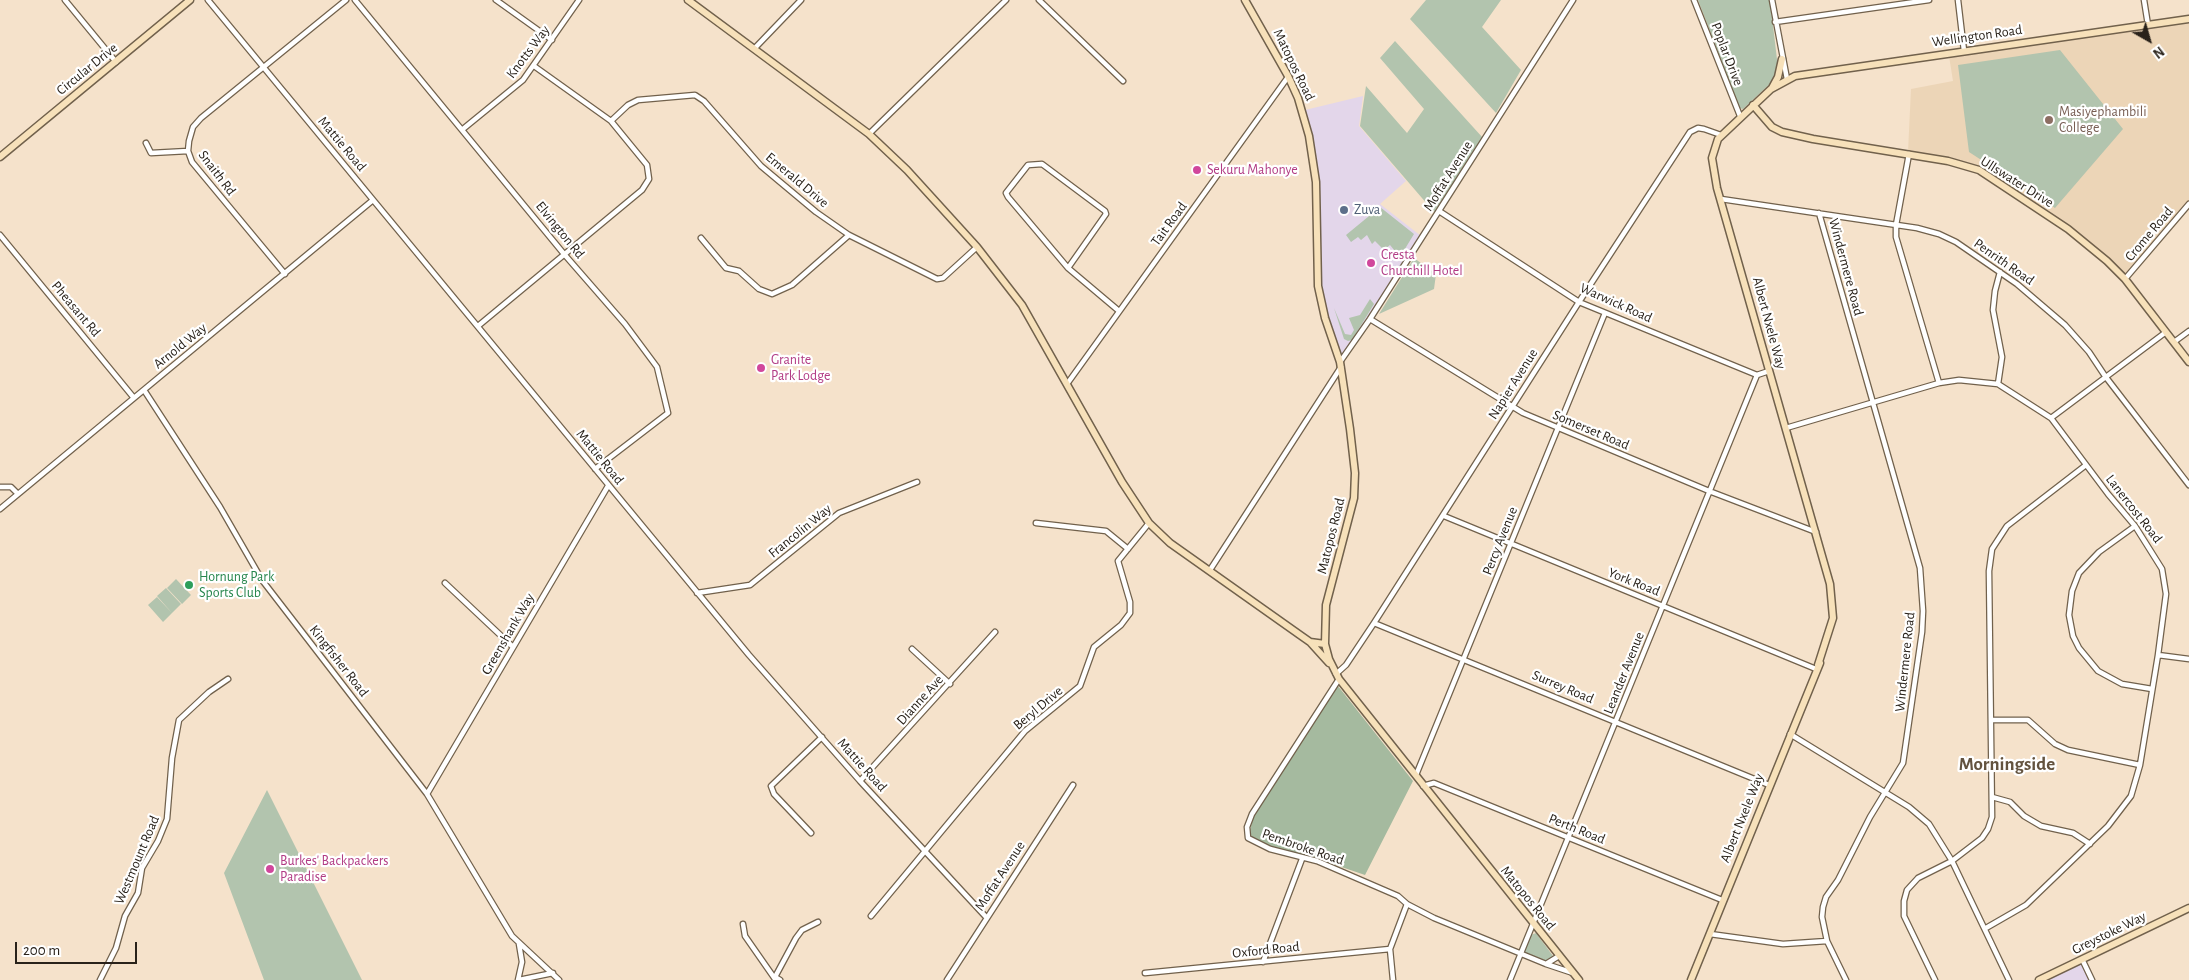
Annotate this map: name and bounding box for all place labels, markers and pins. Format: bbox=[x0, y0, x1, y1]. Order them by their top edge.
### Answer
place label: Masiyephambili College bbox=[2059, 104, 2147, 136]
marker: Masiyephambili College bbox=[2043, 114, 2055, 126]
place label: Sekuru Mahonye bbox=[1207, 162, 1298, 178]
marker: Sekuru Mahonye bbox=[1191, 164, 1203, 176]
place label: Zuva bbox=[1354, 202, 1380, 218]
marker: Zuva bbox=[1338, 204, 1350, 216]
place label: Cresta Churchill Hotel bbox=[1381, 247, 1463, 280]
marker: Cresta Churchill Hotel bbox=[1365, 257, 1377, 269]
place label: Granite Park Lodge bbox=[771, 352, 830, 384]
marker: Granite Park Lodge bbox=[755, 362, 767, 374]
place label: Hornung Park Sports Club bbox=[199, 569, 274, 602]
marker: Hornung Park Sports Club bbox=[183, 579, 195, 591]
place label: Burkes' Backpackers Paradise bbox=[280, 853, 389, 886]
marker: Burkes' Backpackers Paradise bbox=[264, 863, 276, 875]

